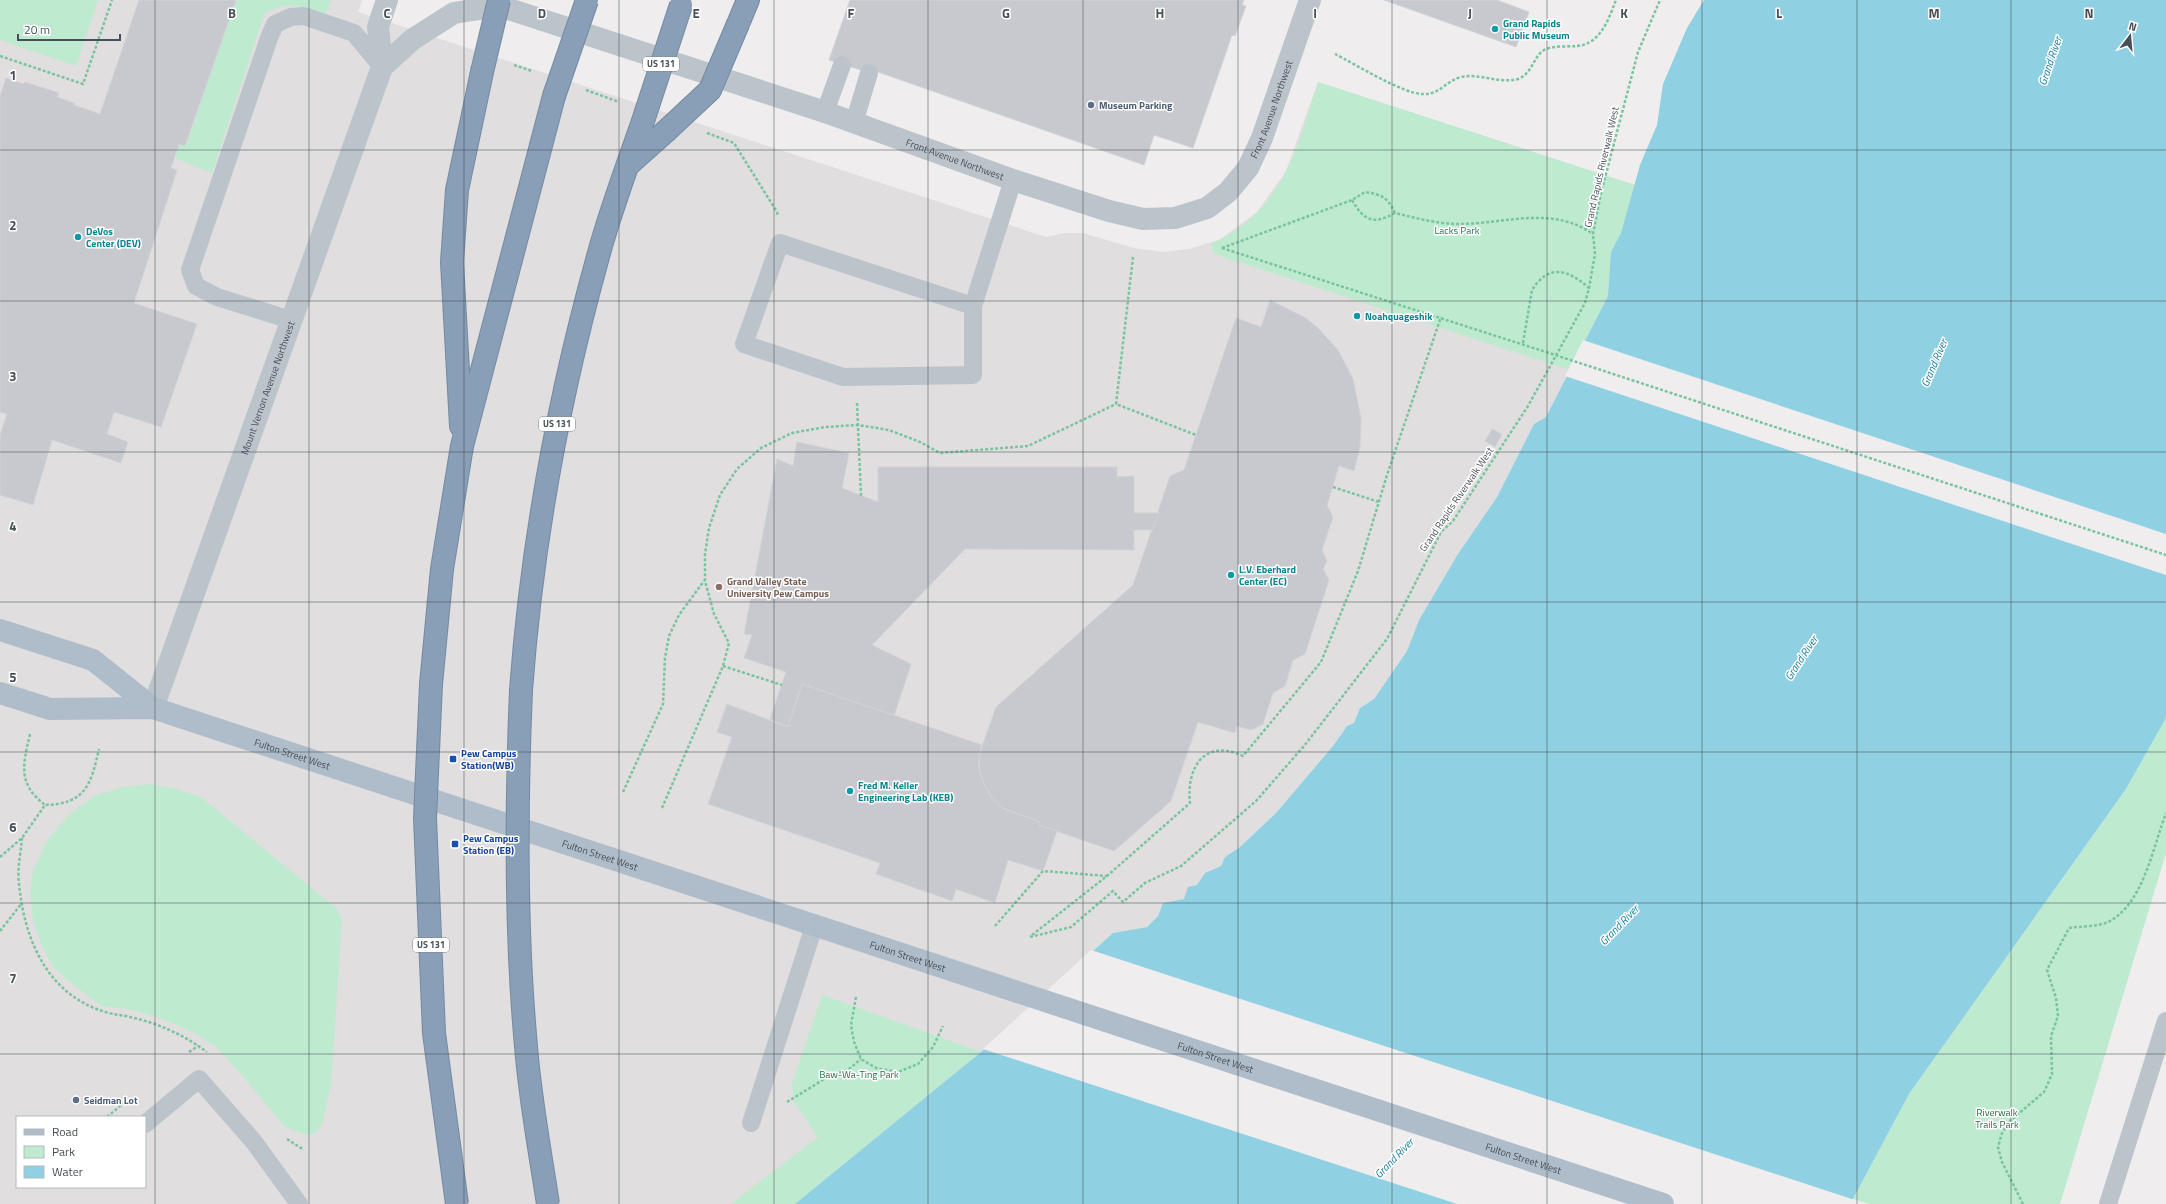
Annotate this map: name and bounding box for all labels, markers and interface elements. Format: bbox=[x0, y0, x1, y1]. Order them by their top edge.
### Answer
text: B bbox=[228, 3, 236, 23]
text: C bbox=[383, 3, 391, 23]
text: D bbox=[538, 3, 546, 23]
text: E bbox=[692, 3, 700, 23]
text: F bbox=[848, 3, 855, 23]
text: G bbox=[1002, 3, 1010, 23]
text: H bbox=[1156, 3, 1164, 23]
text: I bbox=[1313, 3, 1317, 23]
text: J bbox=[1468, 3, 1472, 23]
text: K bbox=[1620, 3, 1628, 23]
text: L bbox=[1776, 3, 1782, 23]
text: M bbox=[1928, 3, 1940, 23]
text: N bbox=[2084, 3, 2094, 23]
scale bar bbox=[18, 16, 120, 42]
place label: Grand Rapids Public Museum bbox=[1503, 16, 1570, 43]
north arrow bbox=[2110, 16, 2150, 56]
text: N bbox=[2127, 18, 2139, 35]
text: 20 m bbox=[24, 20, 50, 39]
marker: Grand Rapids Public Museum bbox=[1490, 24, 1500, 34]
water label: Grand River bbox=[2034, 33, 2066, 87]
road number: US 131 bbox=[643, 57, 679, 71]
street label: Front Avenue Northwest bbox=[1247, 58, 1297, 161]
text: 1 bbox=[9, 65, 17, 85]
place label: Museum Parking bbox=[1099, 98, 1173, 113]
marker: Museum Parking bbox=[1086, 100, 1096, 110]
street label: Grand Rapids Riverwalk West bbox=[1580, 105, 1623, 229]
street label: Front Avenue Northwest bbox=[904, 135, 1006, 184]
text: 2 bbox=[9, 215, 17, 235]
park label: Lacks Park bbox=[1435, 223, 1480, 238]
place label: DeVos Center (DEV) bbox=[86, 224, 141, 251]
marker: DeVos Center (DEV) bbox=[73, 232, 83, 242]
place label: Noahquageshik bbox=[1365, 309, 1433, 324]
marker: Noahquageshik bbox=[1352, 311, 1362, 321]
street label: Mount Vernon Avenue Northwest bbox=[237, 319, 299, 457]
water label: Grand River bbox=[1917, 335, 1952, 389]
text: 3 bbox=[9, 366, 17, 386]
road number: US 131 bbox=[539, 417, 575, 431]
street label: Grand Rapids Riverwalk West bbox=[1416, 443, 1497, 555]
text: 4 bbox=[9, 516, 17, 536]
place label: L.V. Eberhard Center (EC) bbox=[1239, 562, 1296, 589]
marker: L.V. Eberhard Center (EC) bbox=[1226, 570, 1236, 580]
place label: Grand Valley State University Pew Campus bbox=[727, 574, 829, 601]
marker: Grand Valley State University Pew Campus bbox=[714, 582, 724, 592]
water label: Grand River bbox=[1781, 631, 1822, 683]
text: 5 bbox=[9, 667, 17, 687]
street label: Fulton Street West bbox=[252, 735, 332, 774]
place label: Pew Campus Station(WB) bbox=[461, 746, 517, 773]
marker: Pew Campus Station(WB) bbox=[448, 754, 458, 764]
place label: Fred M. Keller Engineering Lab (KEB) bbox=[858, 778, 953, 805]
marker: Fred M. Keller Engineering Lab (KEB) bbox=[845, 786, 855, 796]
text: 6 bbox=[9, 817, 17, 837]
place label: Pew Campus Station (EB) bbox=[463, 831, 519, 858]
street label: Fulton Street West bbox=[560, 836, 640, 875]
marker: Pew Campus Station (EB) bbox=[450, 839, 460, 849]
water label: Grand River bbox=[1596, 900, 1643, 949]
street label: Fulton Street West bbox=[868, 937, 948, 976]
road number: US 131 bbox=[413, 938, 449, 952]
text: 7 bbox=[9, 968, 17, 988]
street label: Fulton Street West bbox=[1176, 1038, 1256, 1077]
park label: Baw-Wa-Ting Park bbox=[819, 1067, 899, 1082]
place label: Seidman Lot bbox=[84, 1093, 138, 1108]
marker: Seidman Lot bbox=[71, 1095, 81, 1105]
park label: Riverwalk Trails Park bbox=[1975, 1105, 2019, 1132]
legend bbox=[16, 1116, 146, 1188]
text: Road bbox=[52, 1122, 78, 1141]
water label: Grand River bbox=[1371, 1133, 1418, 1182]
street label: Fulton Street West bbox=[1483, 1139, 1564, 1178]
text: Park bbox=[52, 1142, 75, 1161]
text: Water bbox=[52, 1162, 83, 1181]

